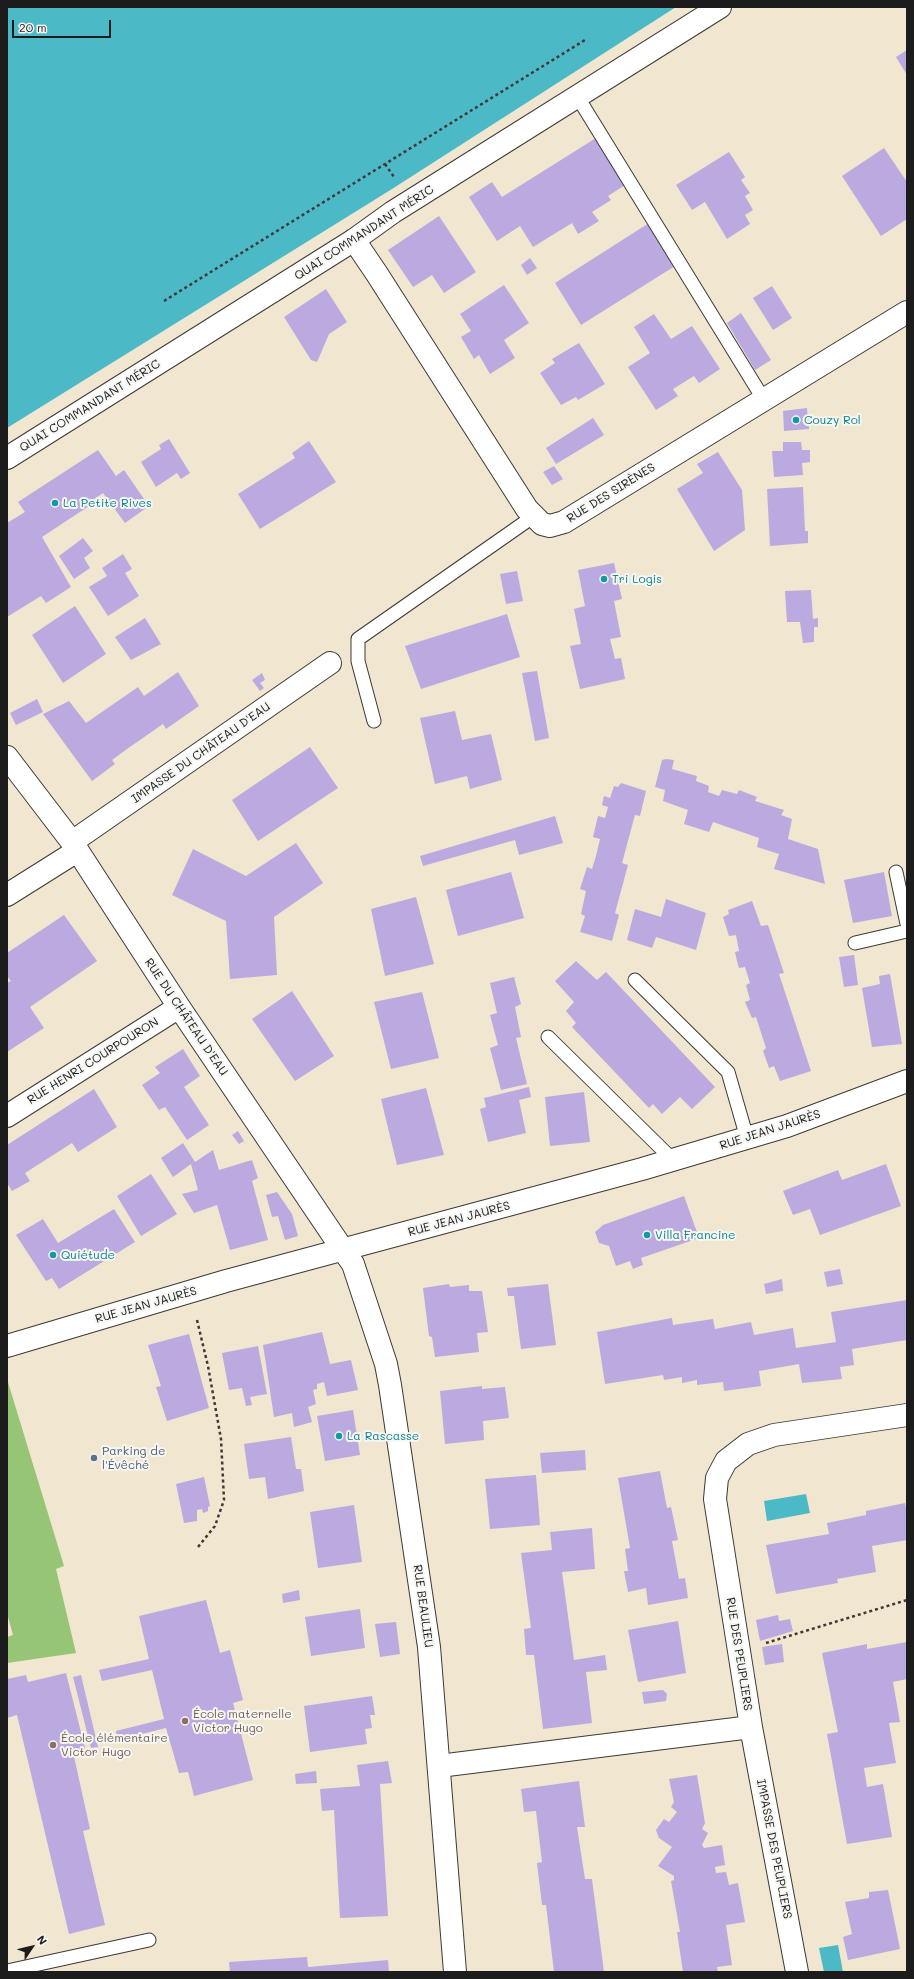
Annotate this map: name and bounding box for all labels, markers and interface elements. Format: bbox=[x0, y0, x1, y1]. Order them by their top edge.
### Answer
scale bar bbox=[14, 12, 113, 38]
text: 20 m bbox=[19, 19, 47, 35]
street label: QUAI COMMANDANT MÉRIC bbox=[292, 183, 436, 283]
street label: QUAI COMMANDANT MÉRIC bbox=[17, 357, 163, 455]
place label: Couzy Rol bbox=[804, 413, 861, 427]
marker: Couzy Rol bbox=[791, 415, 801, 425]
street label: RUE DES SIRÈNES bbox=[564, 460, 658, 526]
place label: La Petite Rives bbox=[63, 496, 152, 510]
marker: La Petite Rives bbox=[50, 498, 60, 508]
place label: Tri Logis bbox=[612, 572, 662, 586]
marker: Tri Logis bbox=[599, 574, 609, 584]
street label: IMPASSE DU CHÂTEAU D'EAU bbox=[129, 700, 273, 806]
street label: RUE DU CHÂTEAU D'EAU bbox=[141, 956, 231, 1078]
street label: RUE HENRI COURPOURON bbox=[25, 1015, 161, 1107]
street label: RUE JEAN JAURÈS bbox=[718, 1107, 822, 1153]
street label: RUE JEAN JAURÈS bbox=[406, 1198, 512, 1240]
place label: Villa Francine bbox=[655, 1228, 735, 1242]
marker: Villa Francine bbox=[642, 1230, 652, 1240]
place label: Quiétude bbox=[61, 1248, 115, 1262]
marker: Quiétude bbox=[48, 1250, 58, 1260]
street label: RUE JEAN JAURÈS bbox=[94, 1284, 198, 1326]
place label: La Rascasse bbox=[347, 1429, 419, 1443]
marker: La Rascasse bbox=[334, 1431, 344, 1441]
place label: Parking de l'Évêché bbox=[102, 1444, 165, 1472]
marker: Parking de l'Évêché bbox=[89, 1453, 99, 1463]
street label: RUE BEAULIEU bbox=[410, 1564, 436, 1648]
street label: RUE DES PEUPLIERS bbox=[723, 1596, 755, 1712]
place label: École maternelle Victor Hugo bbox=[193, 1707, 292, 1735]
marker: École maternelle Victor Hugo bbox=[180, 1716, 190, 1726]
place label: École élémentaire Victor Hugo bbox=[61, 1731, 168, 1759]
marker: École élémentaire Victor Hugo bbox=[48, 1740, 58, 1750]
street label: IMPASSE DES PEUPLIERS bbox=[753, 1778, 795, 1920]
north arrow bbox=[12, 1927, 52, 1967]
text: N bbox=[34, 1932, 51, 1948]

